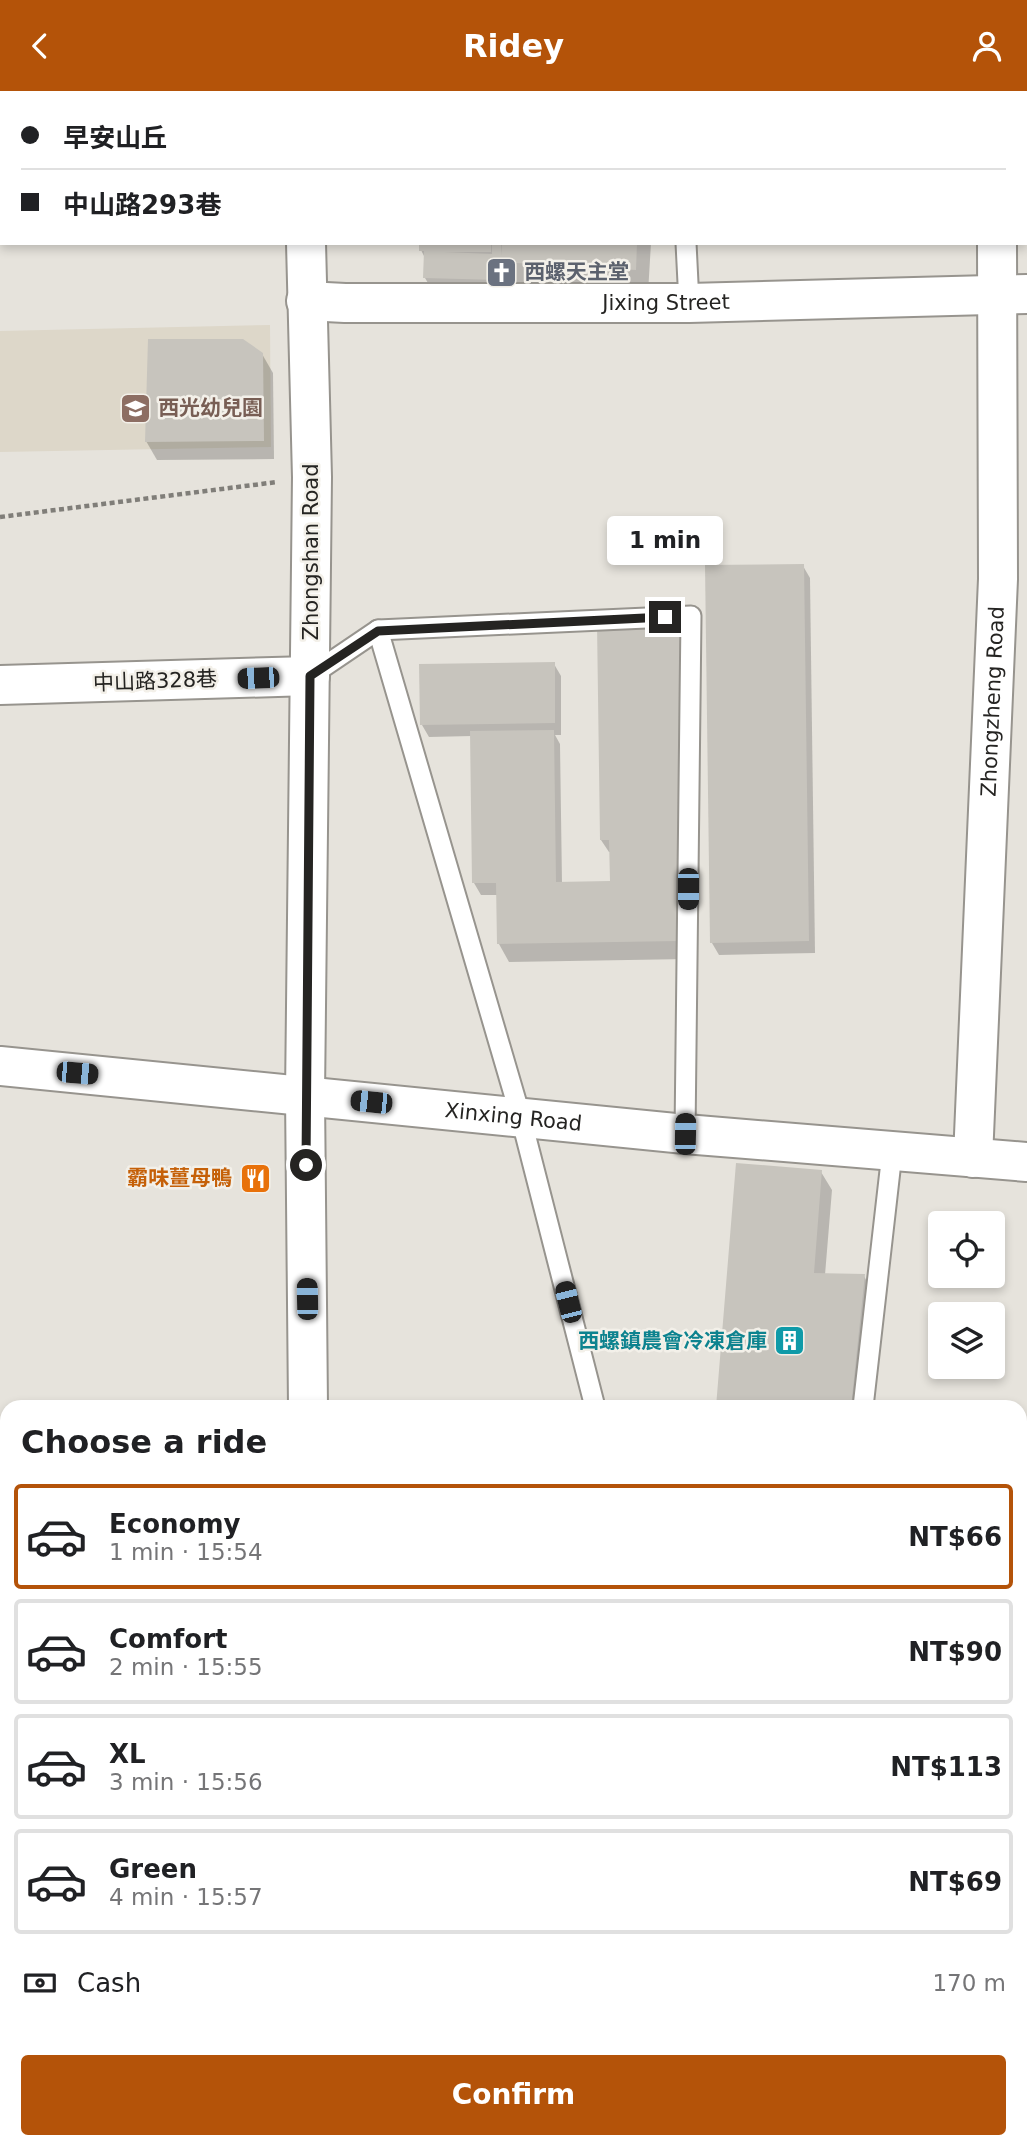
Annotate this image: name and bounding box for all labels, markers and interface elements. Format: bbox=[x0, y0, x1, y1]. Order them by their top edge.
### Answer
icon: back bbox=[21, 27, 59, 65]
text: Ridey bbox=[463, 27, 564, 65]
icon: person bbox=[968, 27, 1006, 65]
text: 早安山丘 bbox=[63, 123, 167, 153]
text: 中山路293巷 bbox=[63, 190, 221, 220]
church icon: 西螺天主堂 bbox=[484, 255, 518, 289]
place label: 西螺天主堂 bbox=[524, 260, 629, 284]
street label: Jixing Street bbox=[600, 290, 730, 315]
school or university icon: 西光幼兒園 bbox=[118, 391, 152, 425]
place label: 西光幼兒園 bbox=[158, 396, 263, 420]
street label: Zhongshan Road bbox=[299, 464, 323, 640]
callout: 1 min bbox=[607, 515, 723, 565]
text: 1 min bbox=[629, 527, 701, 553]
route end bbox=[649, 601, 681, 633]
street label: Zhongzheng Road bbox=[977, 606, 1009, 797]
street label: 中山路328巷 bbox=[93, 667, 217, 695]
car bbox=[237, 667, 280, 689]
car bbox=[678, 868, 699, 910]
car bbox=[56, 1061, 99, 1085]
car bbox=[350, 1089, 393, 1115]
street label: Xinxing Road bbox=[444, 1098, 583, 1136]
car bbox=[675, 1113, 696, 1155]
route start bbox=[290, 1149, 322, 1181]
restaurant icon: 霸味薑母鴨 bbox=[238, 1161, 272, 1195]
place label: 霸味薑母鴨 bbox=[127, 1166, 232, 1190]
map controls bbox=[928, 1211, 1005, 1379]
button: locate bbox=[928, 1211, 1005, 1288]
car bbox=[297, 1278, 318, 1320]
car bbox=[553, 1279, 584, 1325]
button: layers bbox=[928, 1302, 1005, 1379]
building icon: 西螺鎮農會冷凍倉庫 bbox=[773, 1324, 807, 1358]
place label: 西螺鎮農會冷凍倉庫 bbox=[578, 1329, 767, 1353]
text: Choose a ride bbox=[21, 1423, 267, 1461]
icon: car bbox=[25, 1505, 88, 1568]
text: Economy bbox=[109, 1509, 240, 1539]
text: NT$66 bbox=[908, 1522, 1002, 1552]
text: 1 min · 15:54 bbox=[109, 1539, 263, 1565]
icon: car bbox=[25, 1620, 88, 1683]
text: Comfort bbox=[109, 1624, 227, 1654]
text: NT$90 bbox=[908, 1637, 1002, 1667]
text: 2 min · 15:55 bbox=[109, 1654, 263, 1680]
icon: car bbox=[25, 1735, 88, 1798]
text: XL bbox=[109, 1739, 146, 1769]
text: NT$113 bbox=[890, 1752, 1002, 1782]
text: 3 min · 15:56 bbox=[109, 1769, 263, 1795]
icon: car bbox=[25, 1850, 88, 1913]
text: Green bbox=[109, 1854, 197, 1884]
text: NT$69 bbox=[908, 1867, 1002, 1897]
text: 4 min · 15:57 bbox=[109, 1884, 263, 1910]
icon: cash bbox=[21, 1964, 59, 2002]
text: Cash bbox=[77, 1968, 141, 1998]
text: 170 m bbox=[932, 1970, 1006, 1996]
button: Confirm bbox=[21, 2055, 1006, 2135]

